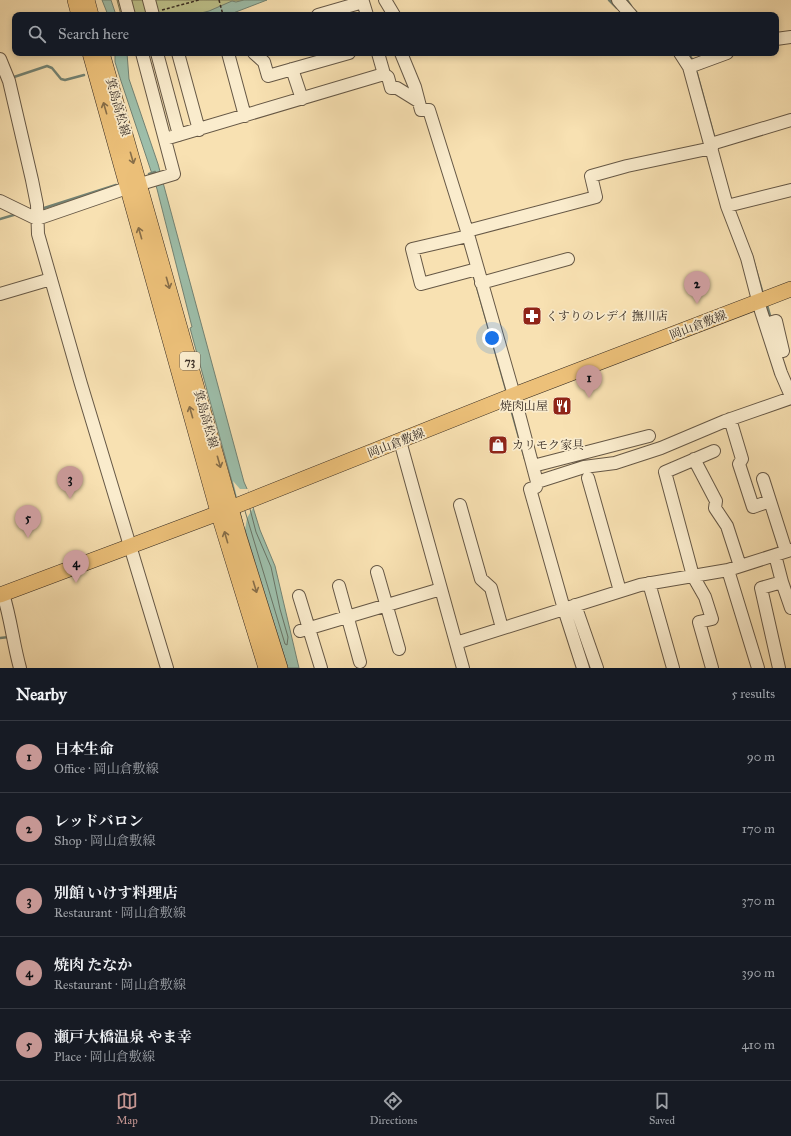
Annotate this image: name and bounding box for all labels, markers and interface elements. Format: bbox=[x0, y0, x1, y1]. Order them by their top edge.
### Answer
search box bbox=[12, 12, 779, 56]
icon: search bbox=[26, 23, 48, 45]
text: Search here bbox=[58, 25, 129, 43]
street label: 箕島高松線 bbox=[103, 76, 133, 138]
one-way arrow bbox=[101, 102, 108, 115]
one-way arrow bbox=[129, 151, 136, 164]
one-way arrow bbox=[136, 227, 143, 240]
pin: 2 bbox=[684, 271, 710, 304]
one-way arrow bbox=[165, 276, 172, 289]
pharmacy icon: くすりのレデイ 撫川店 bbox=[521, 305, 543, 327]
street label: 岡山倉敷線 bbox=[667, 308, 729, 342]
place label: くすりのレデイ 撫川店 bbox=[546, 309, 668, 323]
your location bbox=[482, 328, 502, 348]
road number: 73 bbox=[180, 352, 200, 370]
pin: 1 bbox=[576, 365, 602, 398]
street label: 箕島高松線 bbox=[191, 388, 221, 450]
restaurant icon: 焼肉山屋 bbox=[551, 395, 573, 417]
place label: 焼肉山屋 bbox=[500, 399, 548, 413]
one-way arrow bbox=[186, 406, 194, 419]
street label: 岡山倉敷線 bbox=[365, 426, 427, 460]
shop icon: カリモク家具 bbox=[487, 434, 509, 456]
place label: カリモク家具 bbox=[512, 438, 584, 452]
one-way arrow bbox=[216, 455, 223, 468]
pin: 3 bbox=[57, 466, 83, 499]
pin: 5 bbox=[15, 505, 41, 538]
one-way arrow bbox=[222, 531, 229, 544]
pin: 4 bbox=[63, 550, 89, 583]
one-way arrow bbox=[252, 580, 259, 593]
text: Nearby bbox=[16, 684, 67, 705]
text: 5 results bbox=[731, 686, 775, 702]
text: 日本生命 bbox=[54, 740, 114, 758]
text: 1 bbox=[26, 749, 32, 765]
text: 90 m bbox=[747, 749, 775, 765]
text: Office · 岡山倉敷線 bbox=[54, 761, 159, 777]
text: レッドバロン bbox=[54, 812, 144, 830]
text: 2 bbox=[26, 821, 32, 837]
text: 170 m bbox=[742, 821, 775, 837]
text: Shop · 岡山倉敷線 bbox=[54, 833, 155, 849]
text: 別館 いけす料理店 bbox=[54, 884, 177, 902]
text: 3 bbox=[26, 893, 32, 909]
text: 370 m bbox=[742, 893, 775, 909]
text: Restaurant · 岡山倉敷線 bbox=[54, 905, 186, 921]
text: 焼肉 たなか bbox=[54, 956, 132, 974]
text: 4 bbox=[25, 965, 33, 981]
text: 390 m bbox=[742, 965, 775, 981]
text: Restaurant · 岡山倉敷線 bbox=[54, 977, 186, 993]
text: 瀬戸大橋温泉 やま幸 bbox=[54, 1028, 192, 1046]
text: 5 bbox=[26, 1037, 32, 1053]
text: 410 m bbox=[741, 1037, 775, 1053]
text: Place · 岡山倉敷線 bbox=[54, 1049, 155, 1065]
tab: Map bbox=[116, 1090, 138, 1127]
tab: Directions bbox=[370, 1090, 417, 1127]
tab: Saved bbox=[649, 1090, 675, 1127]

